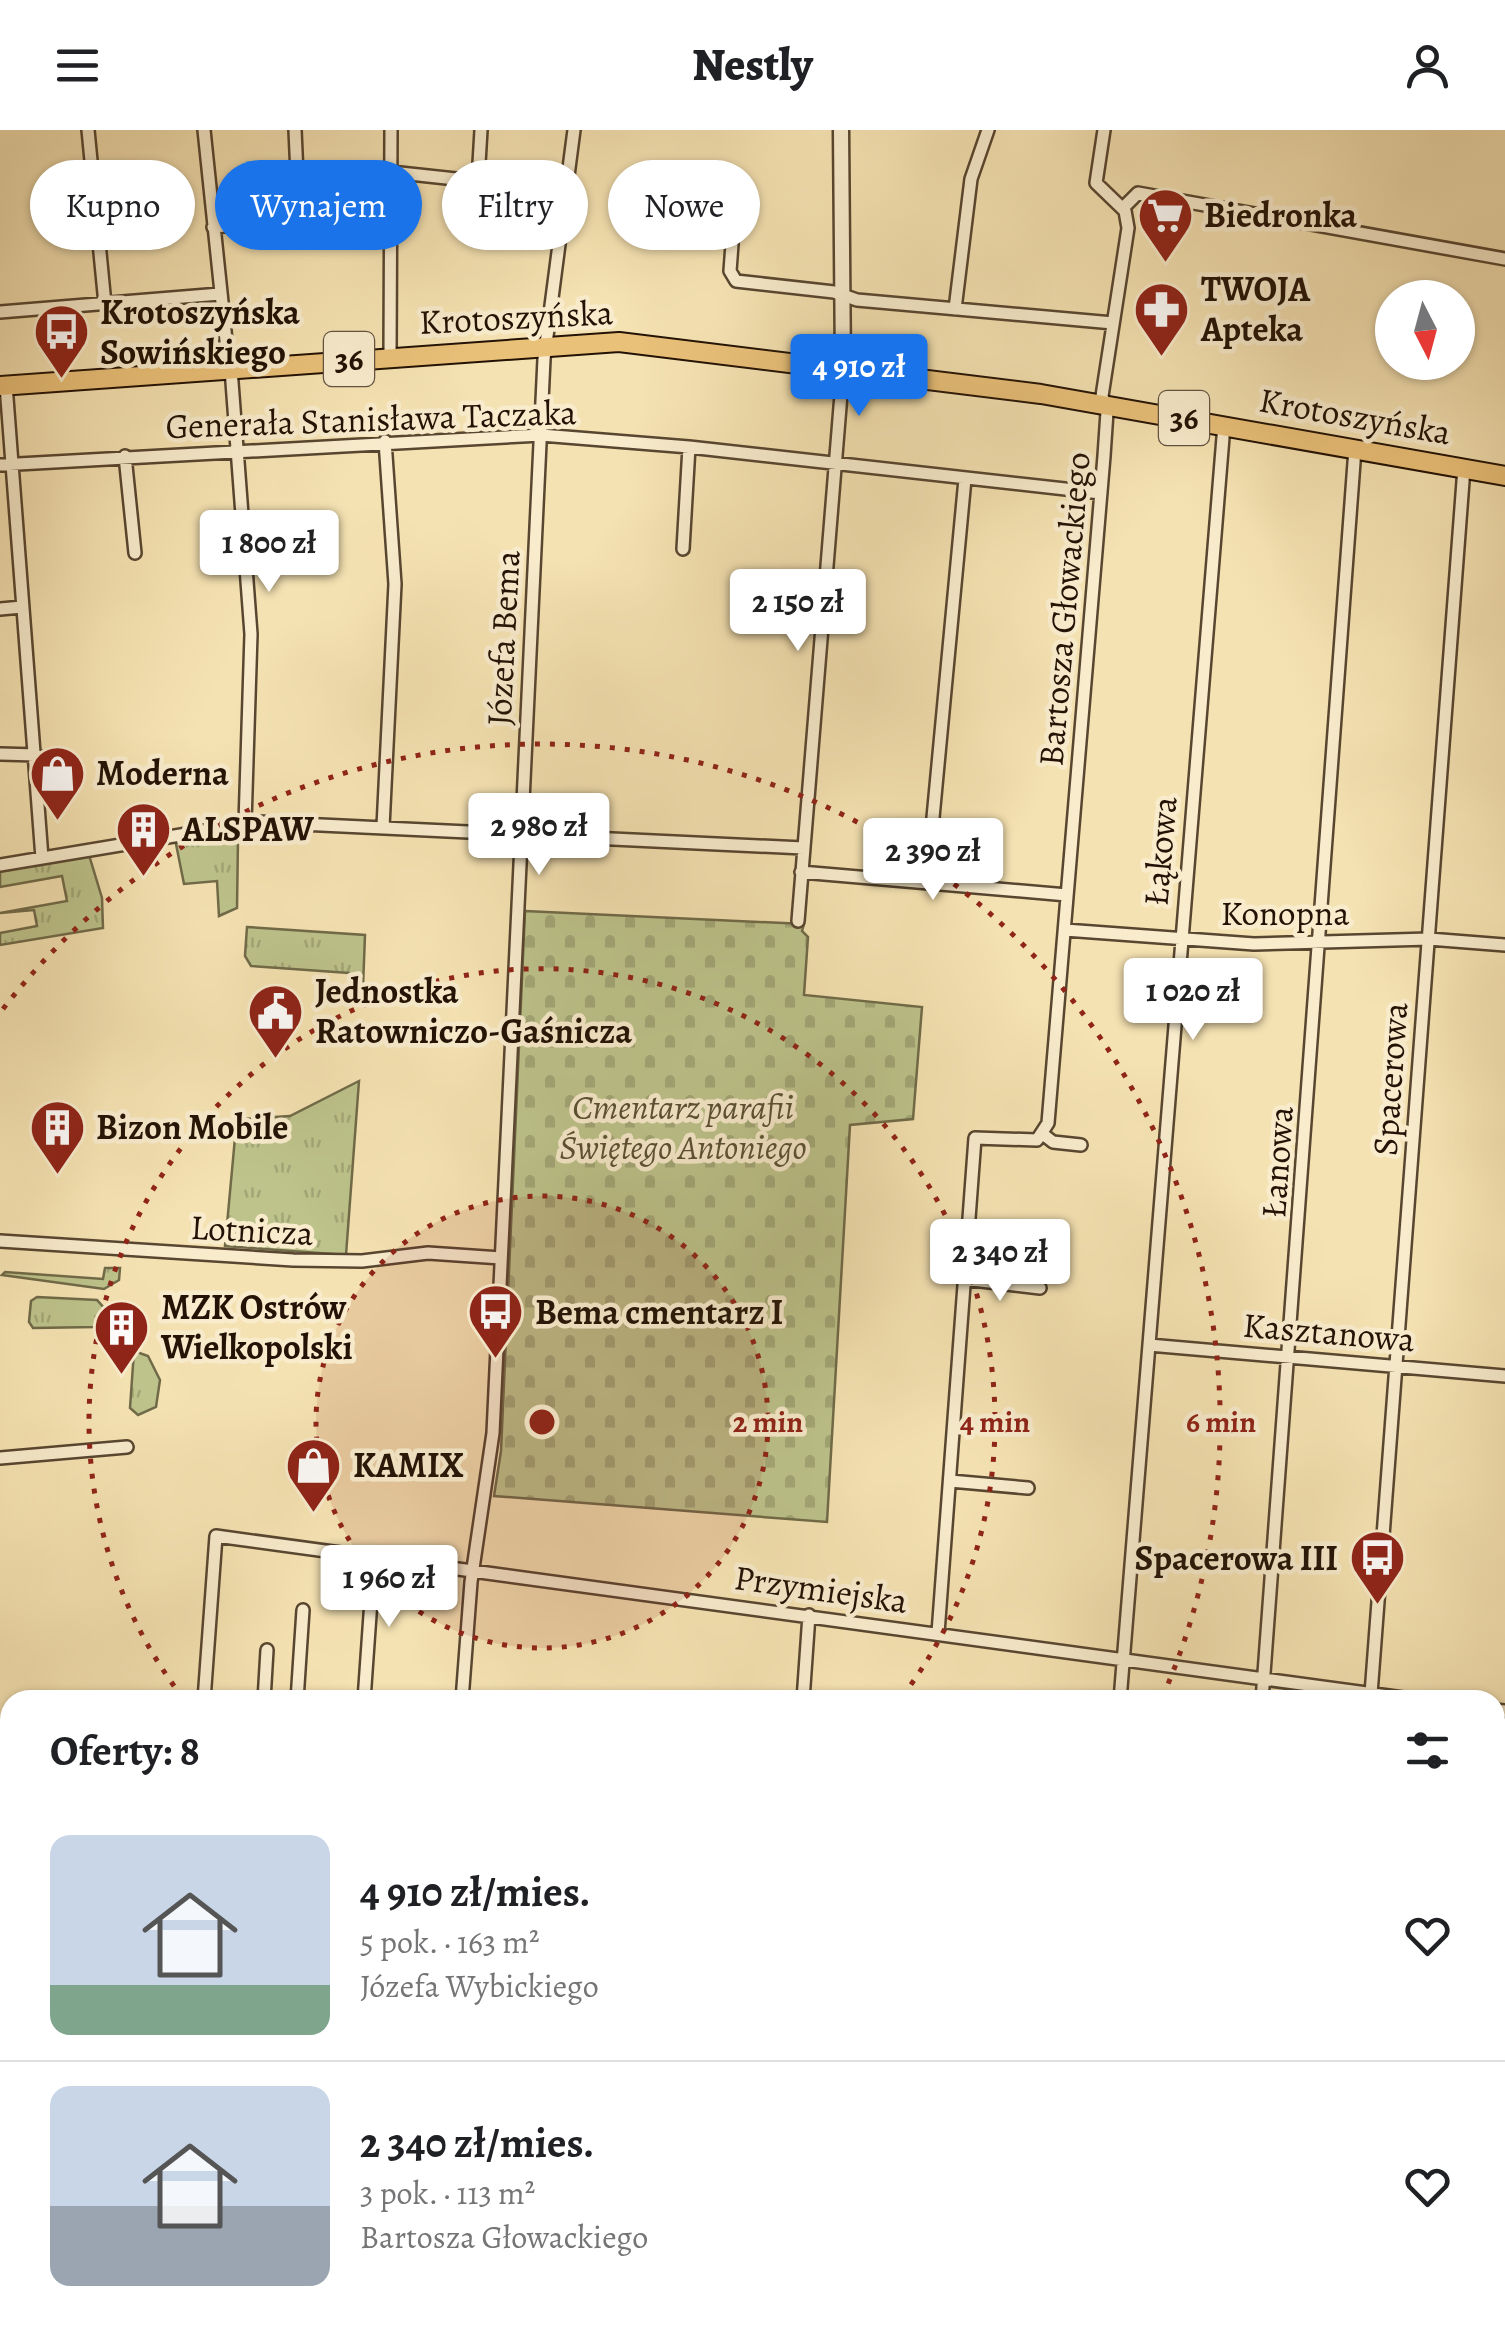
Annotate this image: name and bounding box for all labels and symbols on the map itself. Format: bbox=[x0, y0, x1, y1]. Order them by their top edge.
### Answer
supermarket icon: Biedronka bbox=[1135, 185, 1195, 264]
place label: Biedronka bbox=[1204, 191, 1357, 239]
place label: TWOJA Apteka bbox=[1200, 265, 1311, 353]
pharmacy icon: TWOJA Apteka bbox=[1132, 279, 1192, 358]
north arrow bbox=[1375, 280, 1475, 380]
place label: Krotoszyńska Sowińskiego bbox=[100, 288, 300, 376]
street label: Krotoszyńska bbox=[418, 288, 615, 346]
bus stop icon: Krotoszyńska Sowińskiego bbox=[31, 302, 91, 381]
road number: 36 bbox=[324, 332, 374, 386]
pin: 4 910 zł bbox=[756, 334, 962, 419]
street label: Krotoszyńska bbox=[1255, 376, 1455, 457]
street label: Generała Stanisława Taczaka bbox=[165, 388, 578, 450]
road number: 36 bbox=[1159, 391, 1209, 445]
street label: Bartosza Głowackiego bbox=[1026, 450, 1102, 768]
pin: 1 800 zł bbox=[166, 510, 372, 595]
street label: Józefa Bema bbox=[474, 549, 532, 727]
pin: 2 150 zł bbox=[695, 569, 901, 654]
shop icon: Moderna bbox=[27, 743, 87, 822]
place label: Moderna bbox=[96, 749, 229, 797]
pin: 2 980 zł bbox=[436, 793, 642, 878]
street label: Łąkowa bbox=[1131, 794, 1189, 908]
building icon: ALSPAW bbox=[113, 799, 173, 878]
place label: ALSPAW bbox=[181, 805, 314, 853]
pin: 2 390 zł bbox=[830, 818, 1036, 903]
street label: Konopna bbox=[1221, 889, 1350, 937]
pin: 1 020 zł bbox=[1090, 958, 1296, 1043]
place label: Jednostka Ratowniczo-Gaśnicza bbox=[315, 967, 632, 1055]
public building icon: Jednostka Ratowniczo-Gaśnicza bbox=[246, 981, 306, 1060]
street label: Spacerowa bbox=[1361, 1000, 1419, 1157]
park label: Cmentarz parafii Świętego Antoniego bbox=[559, 1083, 807, 1171]
building icon: Bizon Mobile bbox=[27, 1097, 87, 1176]
place label: Bizon Mobile bbox=[96, 1103, 288, 1151]
street label: Łanowa bbox=[1249, 1104, 1305, 1220]
street label: Lotnicza bbox=[189, 1203, 315, 1257]
pin: 2 340 zł bbox=[897, 1219, 1103, 1304]
bus stop icon: Bema cmentarz I bbox=[466, 1282, 526, 1361]
place label: MZK Ostrów Wielkopolski bbox=[160, 1283, 353, 1371]
place label: Bema cmentarz I bbox=[535, 1288, 783, 1336]
building icon: MZK Ostrów Wielkopolski bbox=[92, 1297, 152, 1376]
street label: Kasztanowa bbox=[1241, 1301, 1418, 1363]
text: 2 min bbox=[733, 1402, 803, 1442]
text: 4 min bbox=[960, 1402, 1030, 1442]
text: 6 min bbox=[1186, 1402, 1256, 1442]
centre of rings bbox=[524, 1404, 560, 1440]
shop icon: KAMIX bbox=[284, 1435, 344, 1514]
place label: KAMIX bbox=[353, 1441, 464, 1489]
bus stop icon: Spacerowa III bbox=[1347, 1528, 1407, 1607]
place label: Spacerowa III bbox=[1134, 1534, 1338, 1582]
pin: 1 960 zł bbox=[286, 1545, 492, 1630]
street label: Przymiejska bbox=[731, 1553, 911, 1625]

